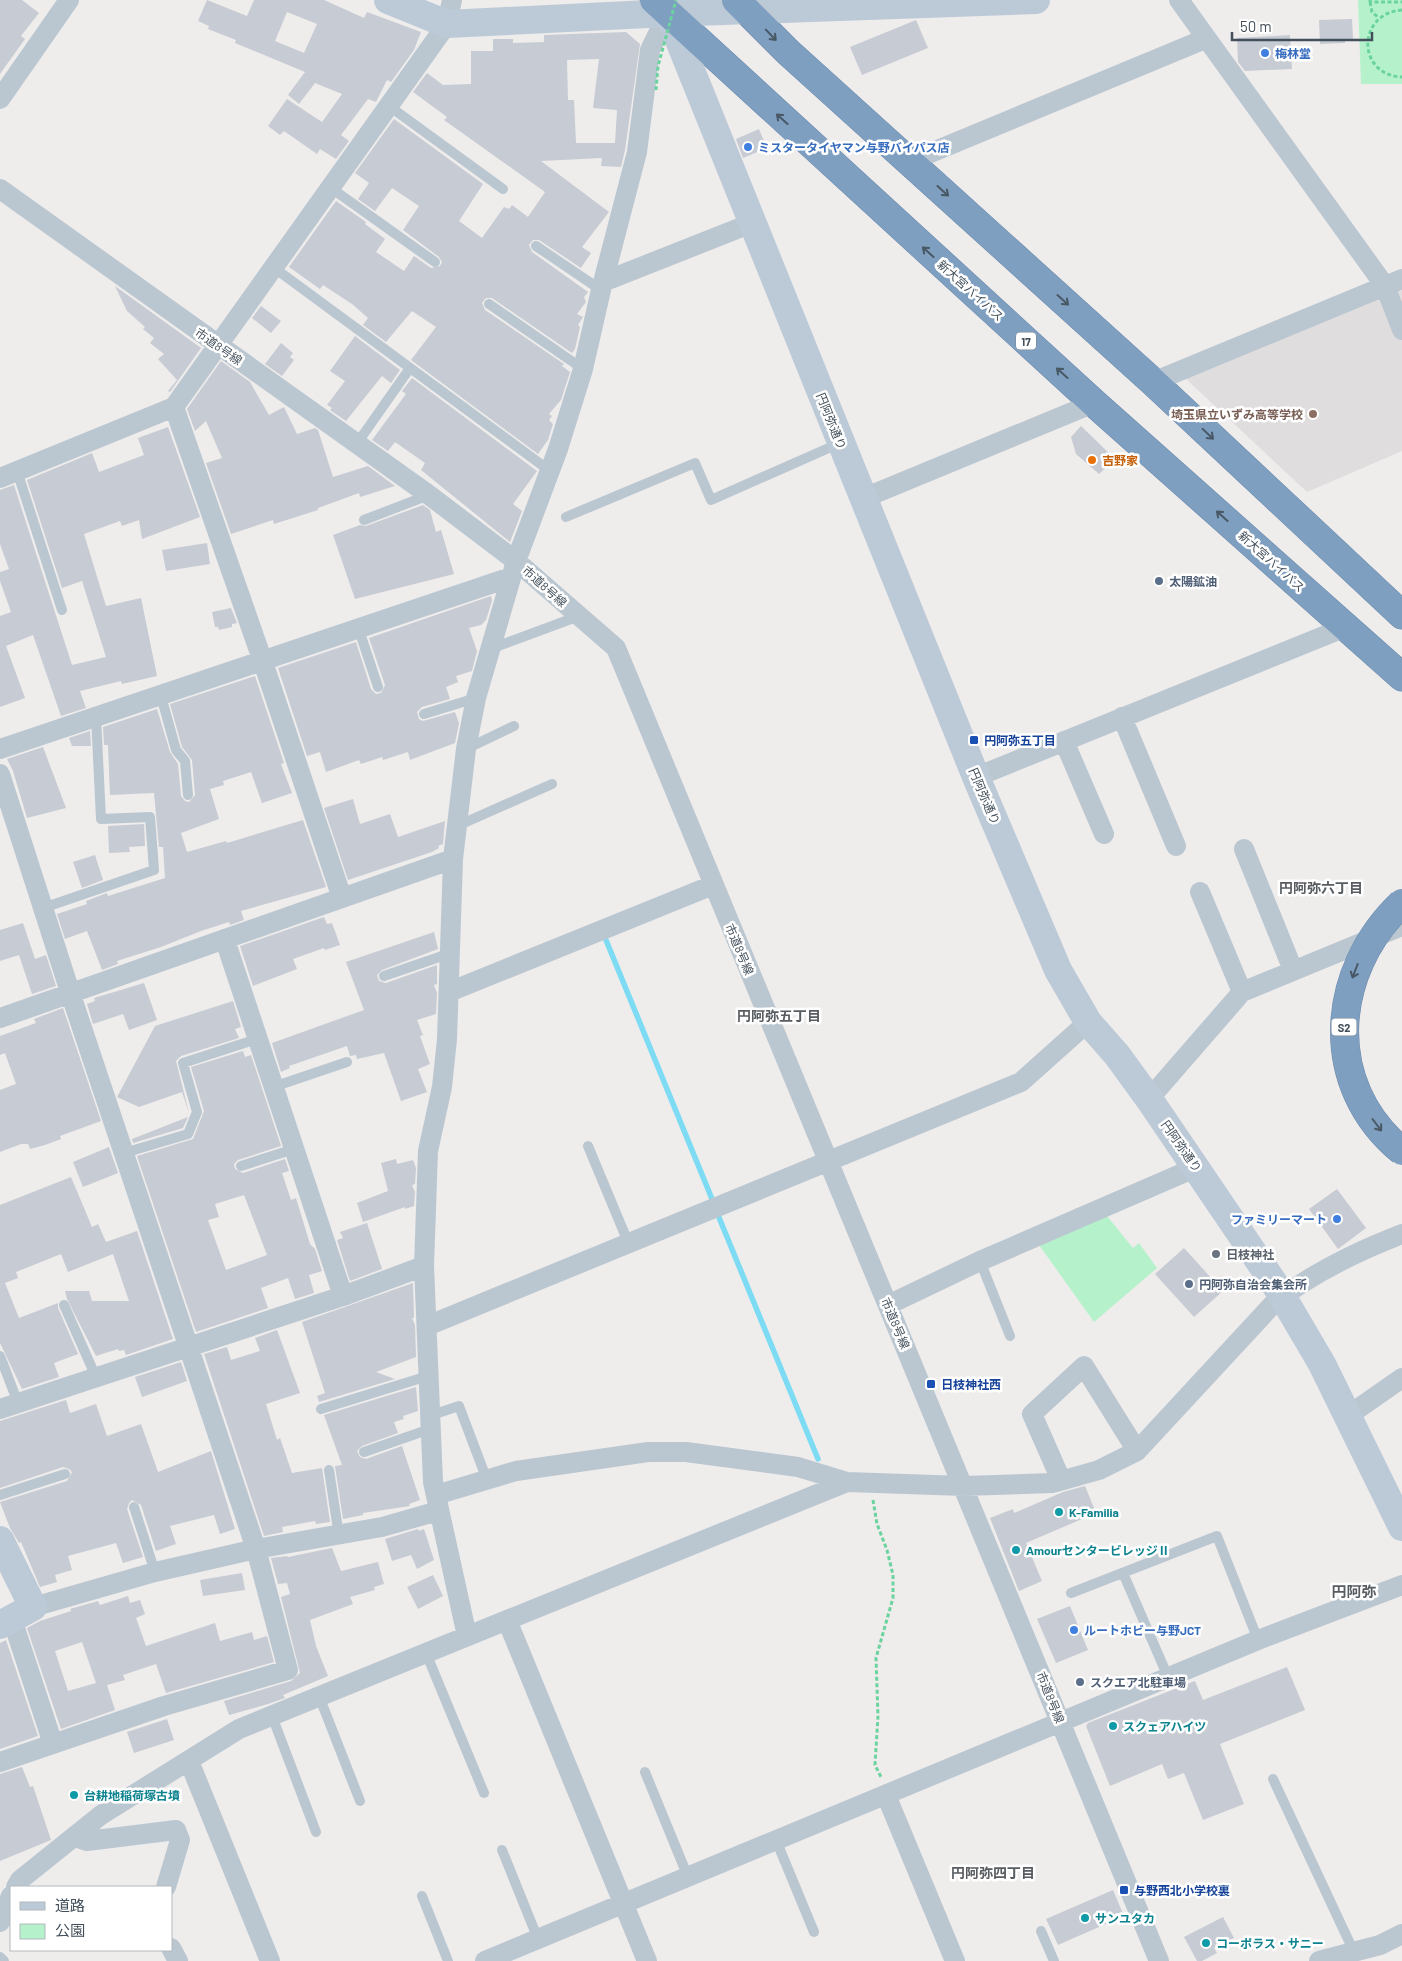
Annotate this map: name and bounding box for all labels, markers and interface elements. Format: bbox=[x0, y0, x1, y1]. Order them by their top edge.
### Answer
scale bar bbox=[1232, 10, 1372, 42]
text: 50 m bbox=[1240, 17, 1272, 35]
one-way arrow bbox=[765, 28, 777, 41]
place label: 梅林堂 bbox=[1275, 46, 1311, 60]
marker: 梅林堂 bbox=[1259, 47, 1271, 59]
one-way arrow bbox=[776, 113, 789, 125]
place label: ミスタータイヤマン与野バイパス店 bbox=[758, 140, 949, 154]
marker: ミスタータイヤマン与野バイパス店 bbox=[742, 141, 754, 153]
one-way arrow bbox=[937, 185, 950, 196]
one-way arrow bbox=[922, 246, 935, 258]
street label: 新大宮バイパス bbox=[935, 257, 1007, 323]
one-way arrow bbox=[1057, 294, 1070, 306]
street label: 市道8号線 bbox=[193, 325, 245, 367]
road number: 17 bbox=[1016, 332, 1036, 350]
one-way arrow bbox=[1055, 367, 1068, 379]
street label: 円阿弥通り bbox=[814, 391, 850, 451]
place label: 埼玉県立いずみ高等学校 bbox=[1171, 407, 1303, 421]
marker: 埼玉県立いずみ高等学校 bbox=[1307, 408, 1319, 420]
one-way arrow bbox=[1202, 428, 1215, 440]
place label: 吉野家 bbox=[1102, 453, 1138, 467]
marker: 吉野家 bbox=[1086, 454, 1098, 466]
one-way arrow bbox=[1215, 511, 1228, 522]
street label: 新大宮バイパス bbox=[1236, 528, 1308, 594]
street label: 市道8号線 bbox=[520, 563, 570, 609]
place label: 太陽鉱油 bbox=[1169, 574, 1217, 588]
marker: 太陽鉱油 bbox=[1153, 575, 1165, 587]
place label: 円阿弥五丁目 bbox=[984, 733, 1056, 747]
marker: 円阿弥五丁目 bbox=[968, 734, 980, 746]
street label: 円阿弥通り bbox=[967, 766, 1003, 826]
district label: 円阿弥六丁目 bbox=[1279, 879, 1363, 896]
street label: 市道8号線 bbox=[723, 921, 757, 977]
one-way arrow bbox=[1350, 963, 1359, 979]
district label: 円阿弥五丁目 bbox=[737, 1007, 821, 1024]
road number: S2 bbox=[1332, 1019, 1356, 1036]
street label: 円阿弥通り bbox=[1159, 1117, 1205, 1175]
one-way arrow bbox=[1372, 1118, 1383, 1131]
place label: ファミリーマート bbox=[1231, 1212, 1327, 1226]
marker: ファミリーマート bbox=[1331, 1213, 1343, 1225]
place label: 日枝神社 bbox=[1226, 1247, 1274, 1261]
marker: 日枝神社 bbox=[1210, 1248, 1222, 1260]
place label: 円阿弥自治会集会所 bbox=[1199, 1277, 1307, 1291]
marker: 円阿弥自治会集会所 bbox=[1183, 1278, 1195, 1290]
street label: 市道8号線 bbox=[879, 1295, 913, 1351]
place label: 日枝神社西 bbox=[941, 1377, 1001, 1391]
marker: 日枝神社西 bbox=[925, 1378, 937, 1390]
place label: K-Familia bbox=[1069, 1505, 1119, 1519]
marker: K-Familia bbox=[1053, 1506, 1065, 1518]
place label: AmourセンタービレッジⅡ bbox=[1026, 1543, 1170, 1557]
marker: AmourセンタービレッジⅡ bbox=[1010, 1544, 1022, 1556]
district label: 円阿弥 bbox=[1331, 1582, 1377, 1600]
place label: ルートホビー与野JCT bbox=[1084, 1623, 1201, 1637]
marker: ルートホビー与野JCT bbox=[1068, 1624, 1080, 1636]
street label: 市道8号線 bbox=[1034, 1669, 1068, 1725]
place label: スクエア北駐車場 bbox=[1090, 1675, 1186, 1689]
marker: スクエア北駐車場 bbox=[1074, 1676, 1086, 1688]
place label: スクェアハイツ bbox=[1123, 1719, 1206, 1733]
marker: スクェアハイツ bbox=[1107, 1720, 1119, 1732]
place label: 台耕地稲荷塚古墳 bbox=[84, 1788, 180, 1802]
marker: 台耕地稲荷塚古墳 bbox=[68, 1789, 80, 1801]
district label: 円阿弥四丁目 bbox=[951, 1864, 1035, 1881]
place label: 与野西北小学校裏 bbox=[1134, 1883, 1230, 1897]
marker: 与野西北小学校裏 bbox=[1118, 1884, 1130, 1896]
legend bbox=[10, 1886, 172, 1951]
text: 道路 bbox=[55, 1896, 85, 1914]
place label: サンユタカ bbox=[1095, 1911, 1155, 1925]
marker: サンユタカ bbox=[1079, 1912, 1091, 1924]
text: 公園 bbox=[55, 1921, 85, 1939]
place label: コーポラス・サニー bbox=[1216, 1936, 1324, 1950]
marker: コーポラス・サニー bbox=[1200, 1937, 1212, 1949]

